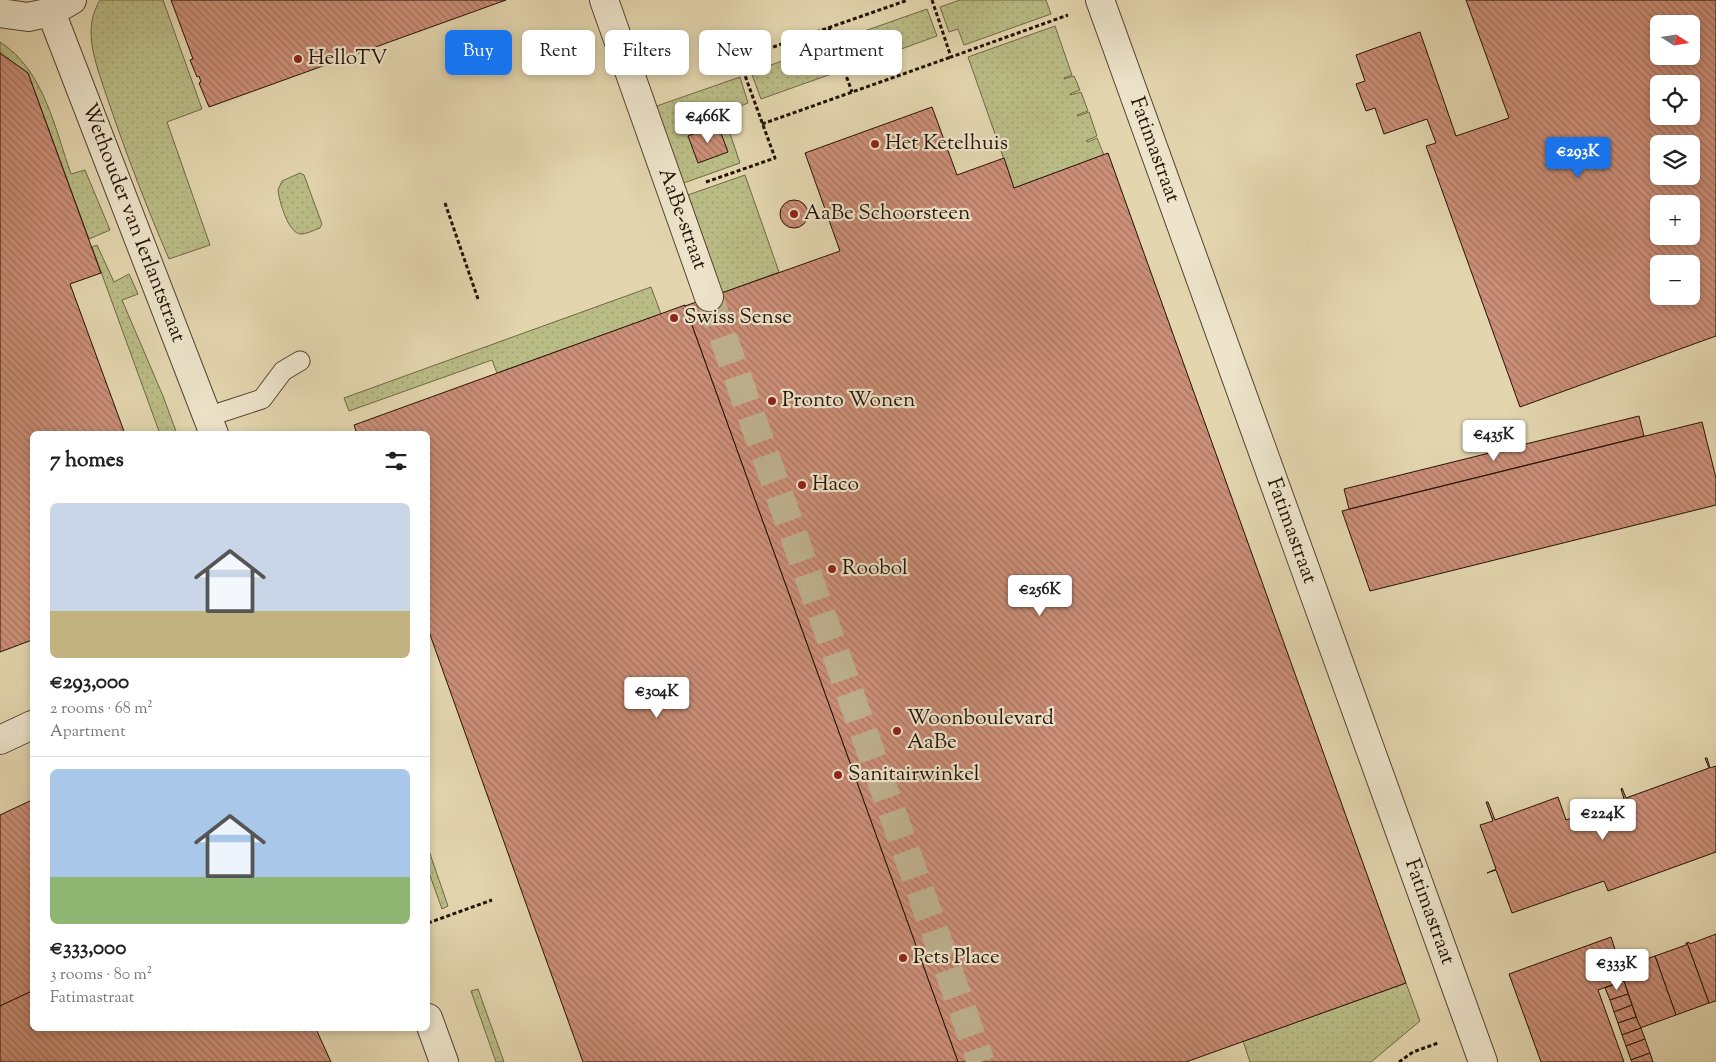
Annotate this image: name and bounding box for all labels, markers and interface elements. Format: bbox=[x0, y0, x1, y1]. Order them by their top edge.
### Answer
north arrow bbox=[1650, 15, 1700, 65]
map controls bbox=[1650, 15, 1700, 305]
chip: Buy bbox=[445, 30, 512, 75]
chip: Rent bbox=[522, 30, 595, 75]
chip: Filters bbox=[605, 30, 689, 75]
chip: New bbox=[699, 30, 771, 75]
chip: Apartment bbox=[781, 30, 902, 75]
place label: HelloTV bbox=[308, 44, 387, 74]
marker: HelloTV bbox=[292, 53, 304, 65]
button: locate bbox=[1650, 75, 1700, 125]
street label: Fatimastraat bbox=[1121, 93, 1187, 207]
street label: Wethouder van Ierlantstraat bbox=[73, 99, 193, 347]
pin: €466K bbox=[673, 102, 743, 144]
text: €466K bbox=[686, 106, 730, 129]
place label: Het Ketelhuis bbox=[885, 129, 1008, 159]
button: layers bbox=[1650, 135, 1700, 185]
pin: €293K bbox=[1543, 136, 1613, 179]
marker: Het Ketelhuis bbox=[869, 138, 881, 150]
text: €293K bbox=[1557, 141, 1599, 164]
street label: AaBe-straat bbox=[650, 164, 714, 274]
button: + bbox=[1650, 195, 1700, 245]
place label: AaBe Schoorsteen bbox=[804, 199, 971, 229]
marker: AaBe Schoorsteen bbox=[788, 208, 800, 220]
button: − bbox=[1650, 255, 1700, 305]
place label: Swiss Sense bbox=[684, 303, 792, 333]
marker: Swiss Sense bbox=[668, 312, 680, 324]
place label: Pronto Wonen bbox=[782, 386, 915, 416]
marker: Pronto Wonen bbox=[766, 395, 778, 407]
pin: €435K bbox=[1459, 420, 1529, 462]
text: €435K bbox=[1474, 424, 1514, 447]
text: 7 homes bbox=[50, 446, 124, 476]
icon: filters bbox=[382, 447, 410, 475]
place label: Haco bbox=[812, 470, 859, 500]
street label: Fatimastraat bbox=[1258, 474, 1324, 588]
marker: Haco bbox=[796, 479, 808, 491]
icon: home bbox=[185, 536, 275, 626]
place label: Roobol bbox=[842, 554, 908, 584]
marker: Roobol bbox=[826, 563, 838, 575]
pin: €256K bbox=[1005, 574, 1075, 617]
text: €256K bbox=[1019, 579, 1061, 602]
text: €293,000 bbox=[50, 668, 129, 698]
pin: €304K bbox=[622, 676, 692, 719]
text: €304K bbox=[635, 681, 679, 704]
text: 2 rooms · 68 m² bbox=[50, 698, 153, 721]
place label: Woonboulevard AaBe bbox=[907, 704, 1054, 758]
text: Apartment bbox=[50, 721, 126, 744]
marker: Woonboulevard AaBe bbox=[891, 725, 903, 737]
place label: Sanitairwinkel bbox=[848, 760, 980, 790]
marker: Sanitairwinkel bbox=[832, 769, 844, 781]
pin: €224K bbox=[1568, 798, 1638, 841]
icon: home bbox=[185, 801, 275, 891]
text: €224K bbox=[1581, 803, 1625, 826]
street label: Fatimastraat bbox=[1396, 855, 1462, 969]
text: €333,000 bbox=[50, 934, 126, 964]
place label: Pets Place bbox=[913, 943, 1000, 973]
pin: €333K bbox=[1582, 948, 1652, 991]
marker: Pets Place bbox=[897, 952, 909, 964]
text: €333K bbox=[1597, 953, 1637, 976]
text: 3 rooms · 80 m² bbox=[50, 964, 152, 987]
text: Fatimastraat bbox=[50, 987, 134, 1010]

